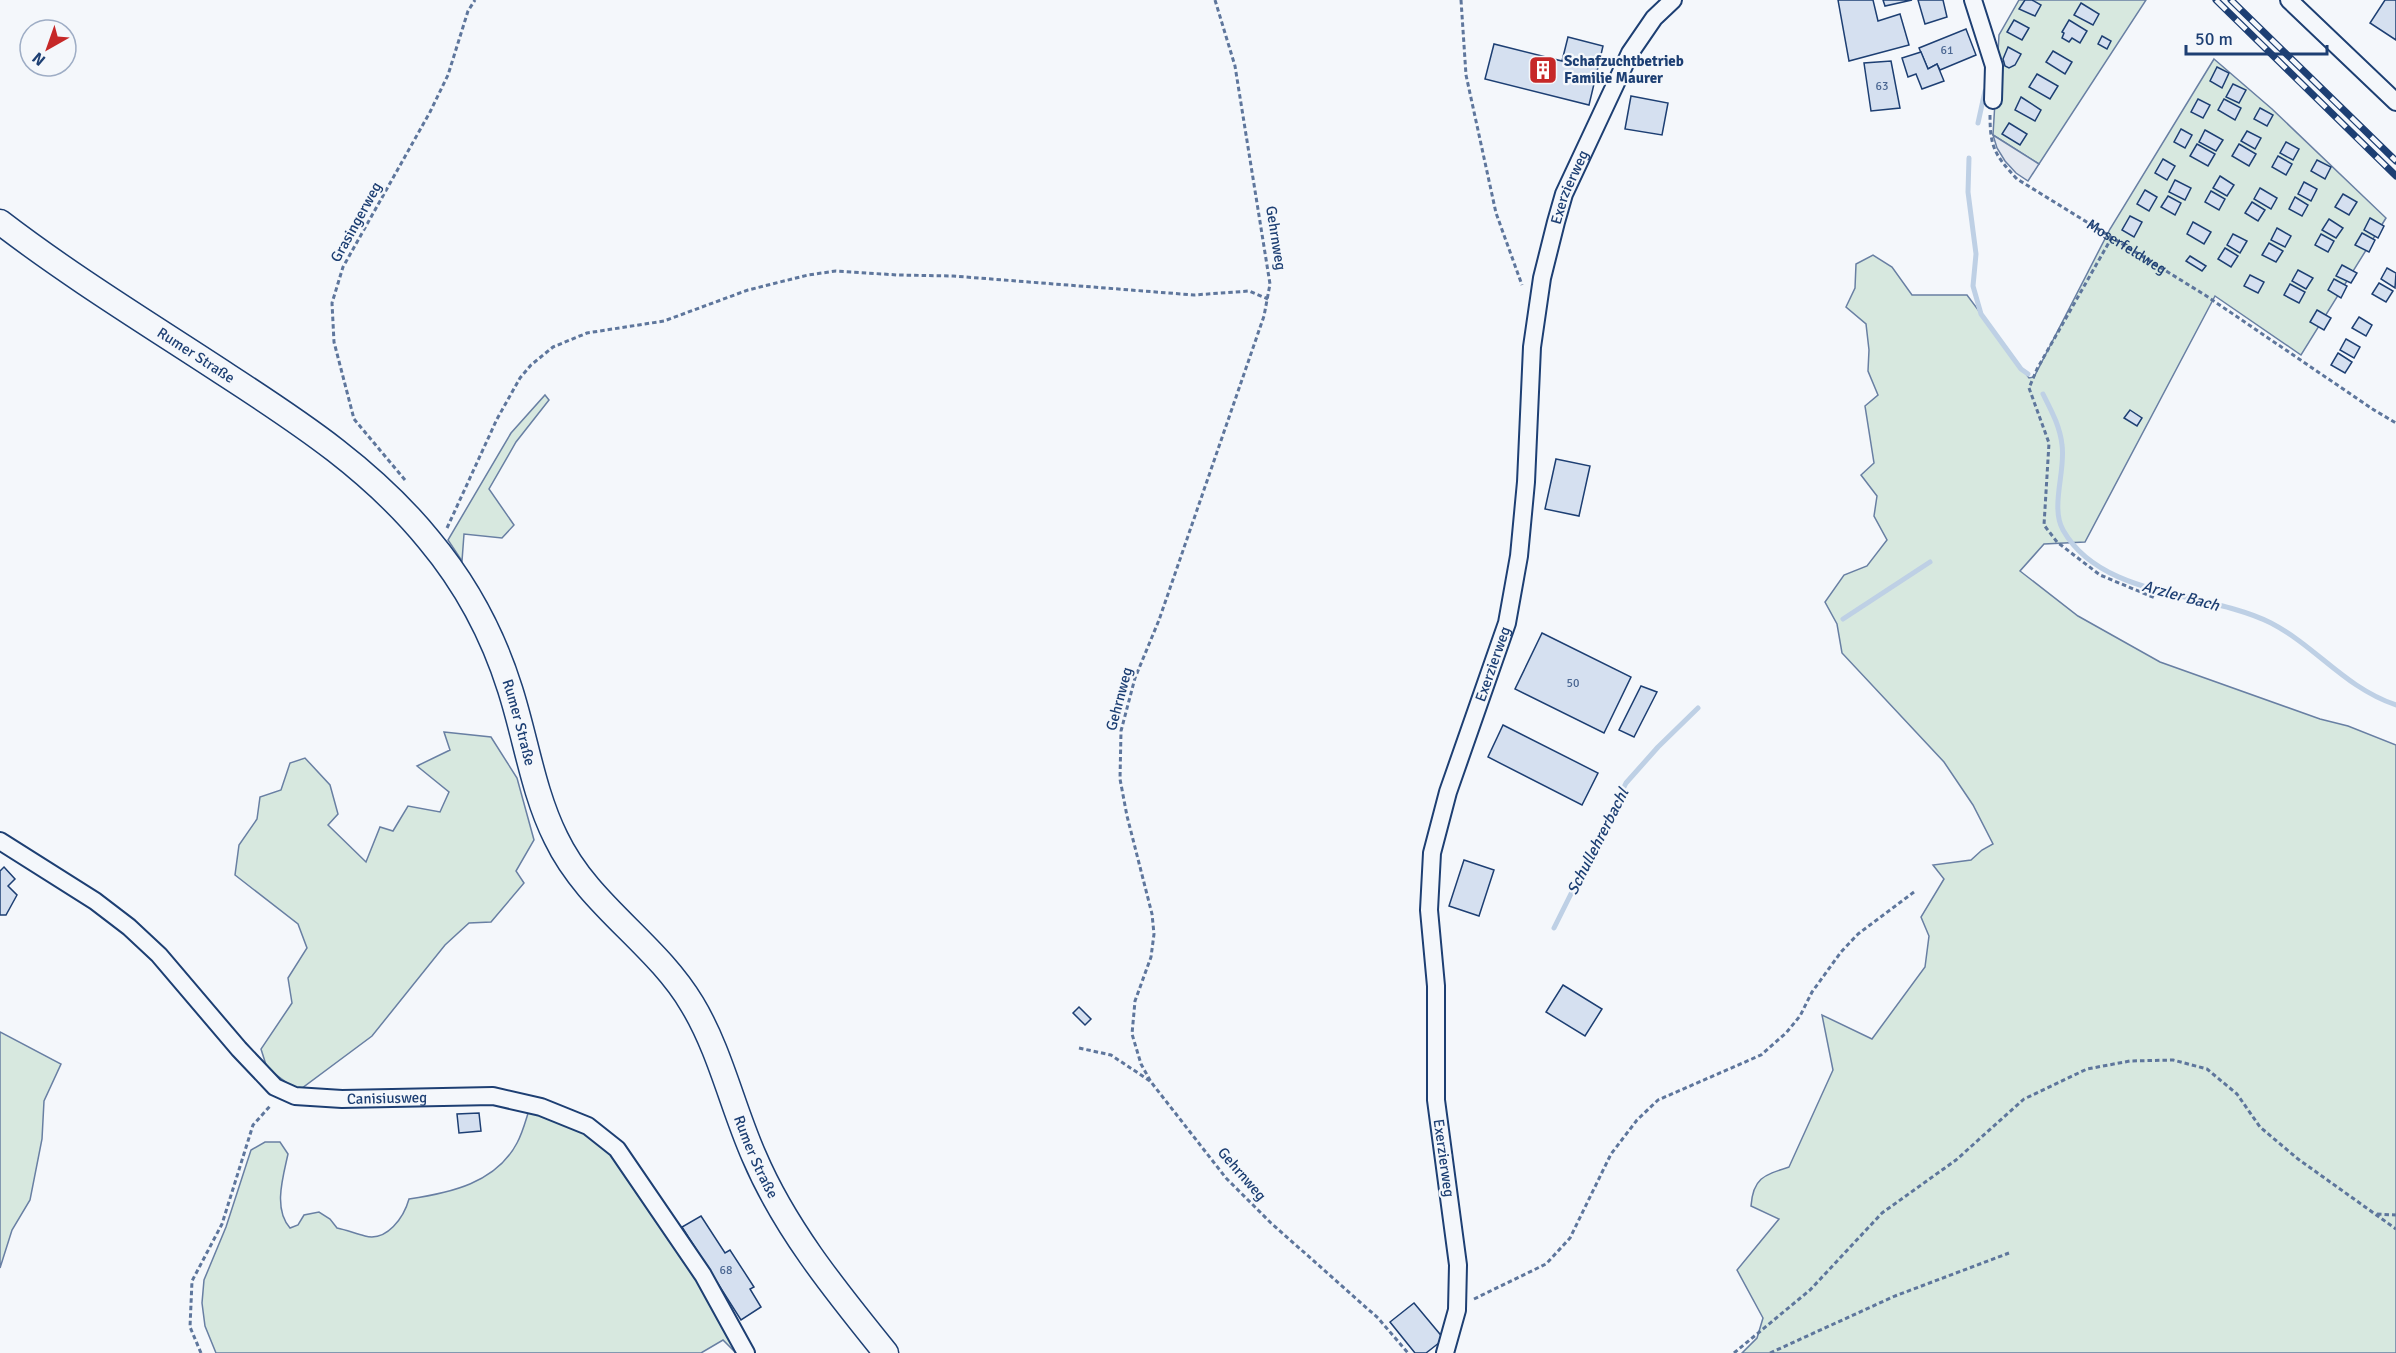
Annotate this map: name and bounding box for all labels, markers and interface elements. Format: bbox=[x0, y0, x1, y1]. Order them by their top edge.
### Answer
north arrow bbox=[18, 18, 78, 78]
scale bar bbox=[2186, 18, 2327, 56]
text: 50 m bbox=[2195, 28, 2233, 50]
house number: 61 bbox=[1941, 43, 1953, 58]
text: N bbox=[28, 47, 50, 70]
place label: Schafzuchtbetrieb Familie Maurer bbox=[1564, 52, 1684, 87]
building icon: Schafzuchtbetrieb Familie Maurer bbox=[1527, 54, 1559, 86]
house number: 63 bbox=[1876, 79, 1888, 94]
street label: Exerzierweg bbox=[1547, 147, 1592, 226]
street label: Grasingerweg bbox=[327, 179, 385, 265]
street label: Gehrnweg bbox=[1262, 205, 1290, 272]
street label: Moserfeldweg bbox=[2083, 215, 2170, 278]
street label: Rumer Straße bbox=[154, 324, 238, 387]
water label: Arzler Bach bbox=[2140, 576, 2223, 616]
street label: Exerzierweg bbox=[1471, 624, 1514, 704]
street label: Gehrnweg bbox=[1102, 665, 1136, 733]
house number: 50 bbox=[1567, 676, 1579, 691]
street label: Rumer Straße bbox=[498, 677, 539, 768]
water label: Schullehrerbachl bbox=[1563, 784, 1634, 898]
street label: Canisiusweg bbox=[347, 1088, 427, 1108]
street label: Rumer Straße bbox=[730, 1113, 782, 1202]
street label: Exerzierweg bbox=[1430, 1118, 1458, 1198]
street label: Gehrnweg bbox=[1214, 1144, 1270, 1204]
house number: 68 bbox=[720, 1263, 732, 1278]

